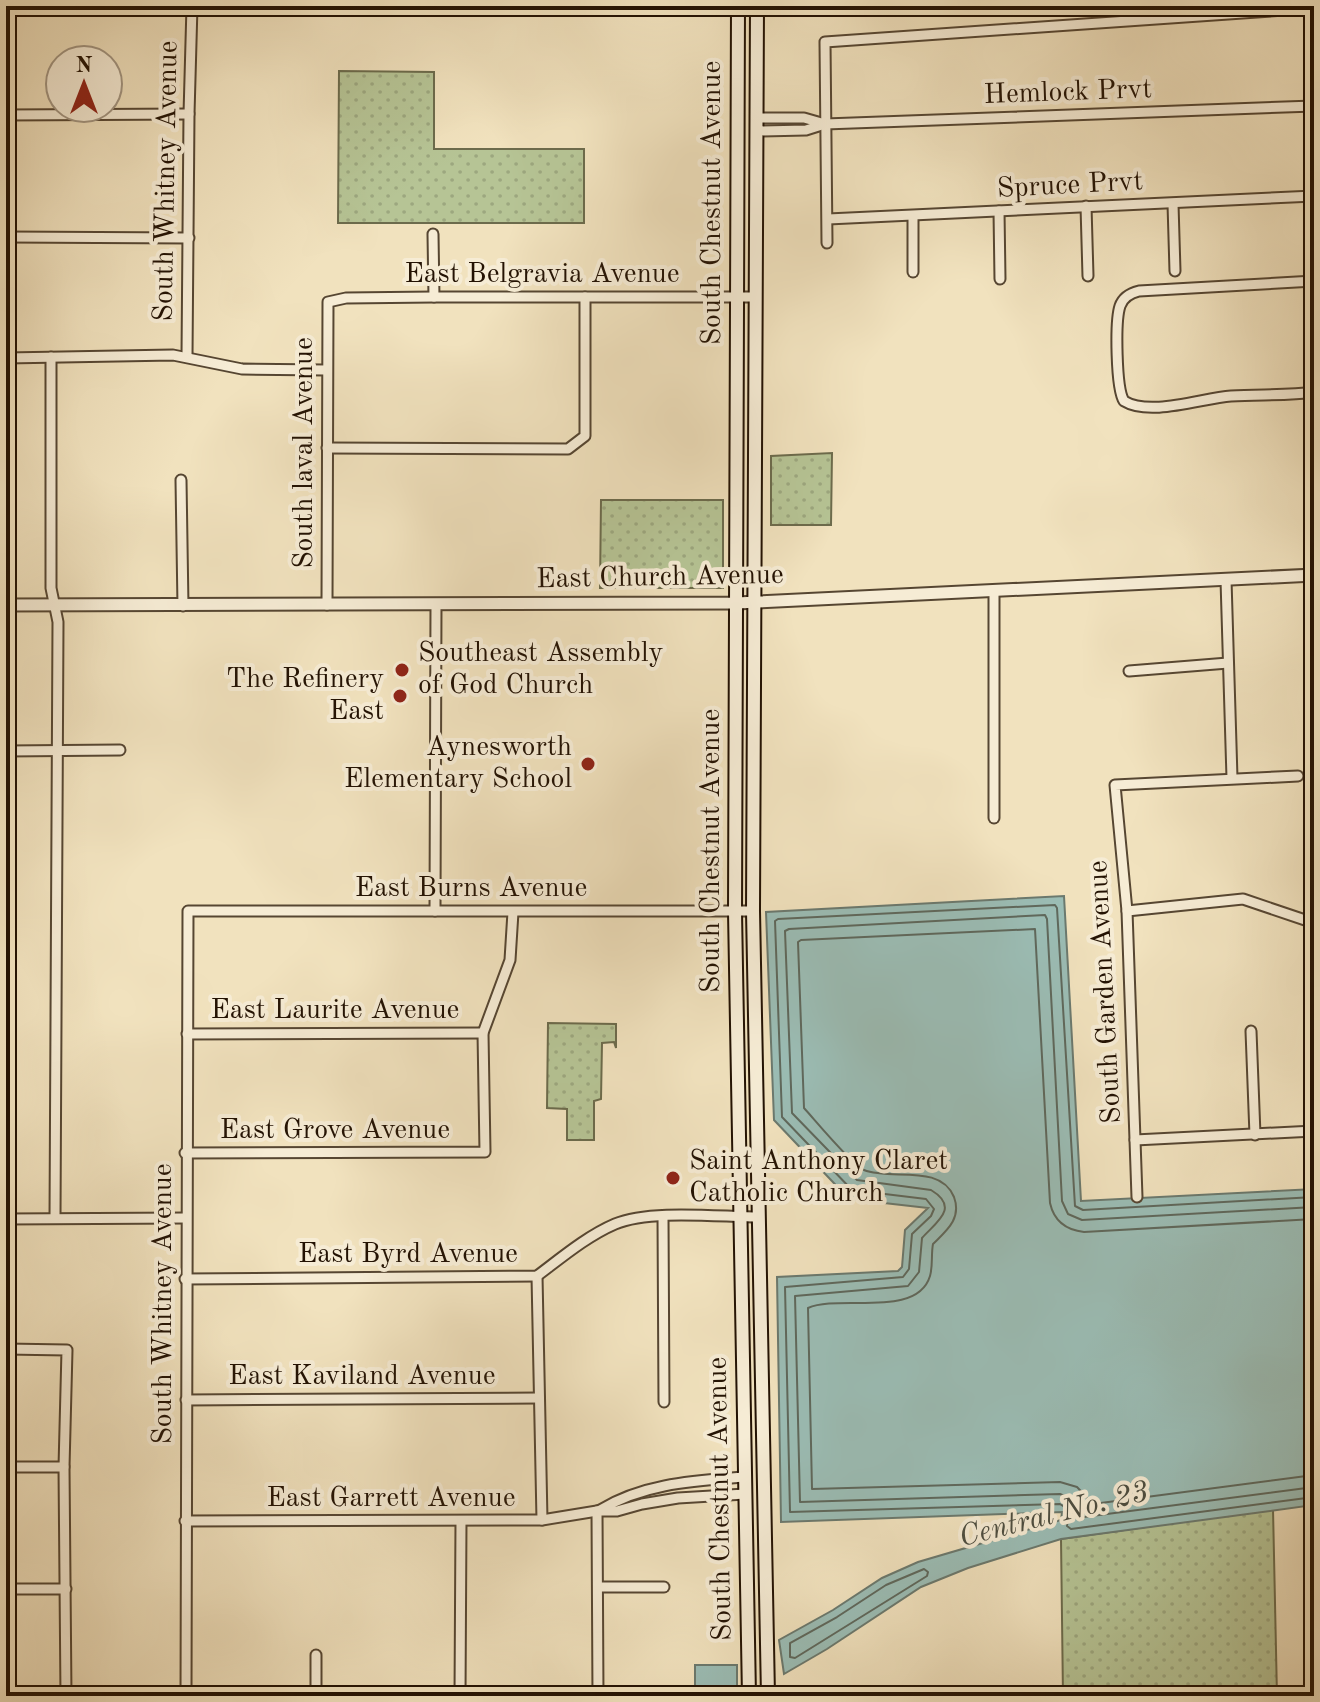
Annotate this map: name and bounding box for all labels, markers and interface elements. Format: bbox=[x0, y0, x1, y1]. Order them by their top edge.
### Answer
street label: South Whitney Avenue bbox=[151, 40, 183, 322]
north arrow bbox=[44, 44, 124, 124]
text: N bbox=[76, 55, 93, 77]
street label: South Chestnut Avenue bbox=[699, 61, 727, 345]
street label: Hemlock Prvt bbox=[983, 76, 1153, 110]
street label: Spruce Prvt bbox=[996, 168, 1144, 204]
street label: East Belgravia Avenue bbox=[404, 261, 680, 289]
street label: South laval Avenue bbox=[291, 337, 319, 569]
street label: East Church Avenue bbox=[536, 562, 784, 594]
place label: Southeast Assembly of God Church bbox=[418, 640, 663, 700]
marker: Southeast Assembly of God Church bbox=[393, 661, 411, 679]
place label: The Refinery East bbox=[226, 666, 384, 726]
marker: The Refinery East bbox=[391, 687, 409, 705]
street label: South Chestnut Avenue bbox=[698, 709, 726, 993]
place label: Aynesworth Elementary School bbox=[344, 734, 572, 794]
marker: Aynesworth Elementary School bbox=[579, 755, 597, 773]
street label: South Garden Avenue bbox=[1085, 859, 1127, 1125]
street label: East Burns Avenue bbox=[355, 875, 587, 903]
street label: East Laurite Avenue bbox=[211, 997, 459, 1025]
street label: East Grove Avenue bbox=[220, 1117, 450, 1145]
place label: Saint Anthony Claret Catholic Church bbox=[689, 1148, 948, 1208]
street label: South Whitney Avenue bbox=[150, 1163, 178, 1445]
marker: Saint Anthony Claret Catholic Church bbox=[664, 1169, 682, 1187]
street label: East Byrd Avenue bbox=[298, 1241, 518, 1269]
street label: South Chestnut Avenue bbox=[705, 1357, 737, 1641]
street label: East Kaviland Avenue bbox=[228, 1363, 496, 1391]
water label: Central No. 23 bbox=[956, 1477, 1152, 1553]
street label: East Garrett Avenue bbox=[266, 1485, 516, 1513]

